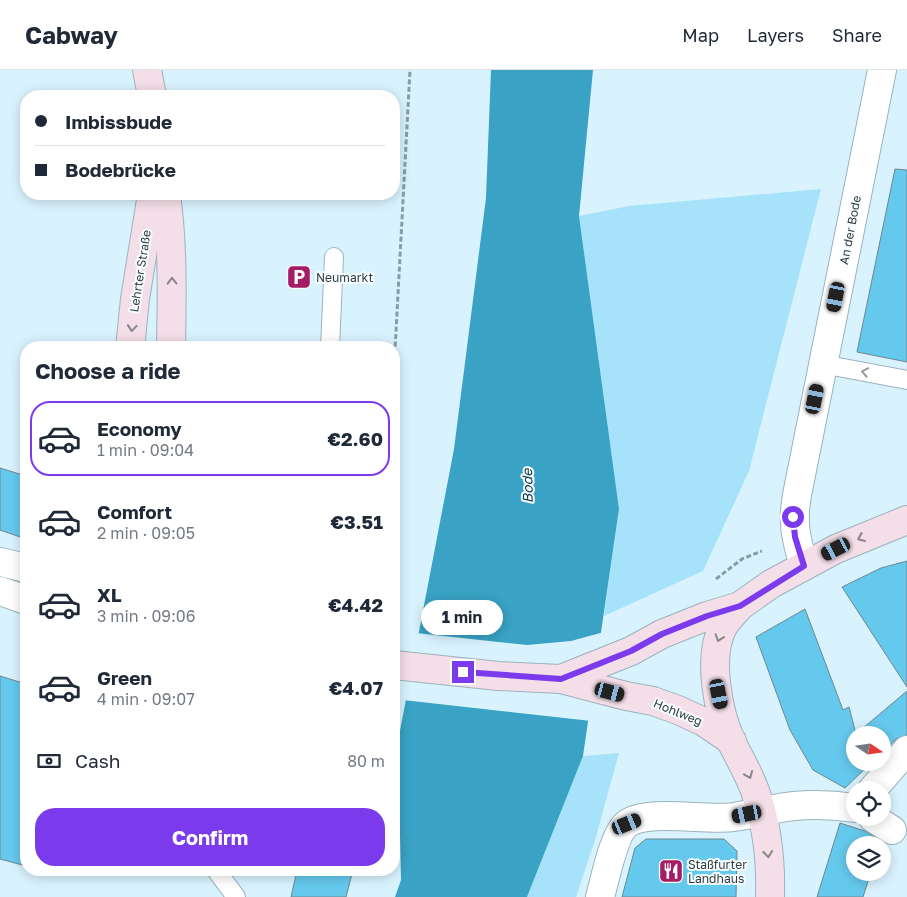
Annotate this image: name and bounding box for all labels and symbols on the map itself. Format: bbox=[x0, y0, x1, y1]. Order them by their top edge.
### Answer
street label: An der Bode bbox=[836, 194, 864, 266]
street label: Lehrter Straße bbox=[126, 229, 154, 313]
parking icon: Neumarkt bbox=[286, 264, 312, 290]
place label: Neumarkt bbox=[316, 270, 373, 285]
one-way arrow bbox=[167, 277, 177, 285]
car bbox=[825, 281, 846, 313]
one-way arrow bbox=[127, 325, 138, 333]
one-way arrow bbox=[860, 368, 869, 378]
car bbox=[804, 383, 825, 415]
water label: Bode bbox=[518, 468, 536, 503]
route start bbox=[782, 506, 804, 528]
one-way arrow bbox=[858, 532, 866, 542]
car bbox=[819, 536, 852, 562]
callout: 1 min bbox=[422, 600, 504, 634]
one-way arrow bbox=[715, 633, 725, 642]
route end bbox=[452, 661, 474, 683]
car bbox=[708, 678, 729, 710]
car bbox=[593, 681, 626, 703]
street label: Hohlweg bbox=[651, 695, 705, 729]
north arrow bbox=[846, 726, 891, 771]
one-way arrow bbox=[742, 770, 753, 779]
car bbox=[730, 804, 763, 824]
car bbox=[610, 811, 643, 837]
one-way arrow bbox=[762, 850, 773, 858]
place label: Staßfurter Landhaus bbox=[688, 857, 747, 886]
restaurant icon: Staßfurter Landhaus bbox=[658, 858, 684, 884]

